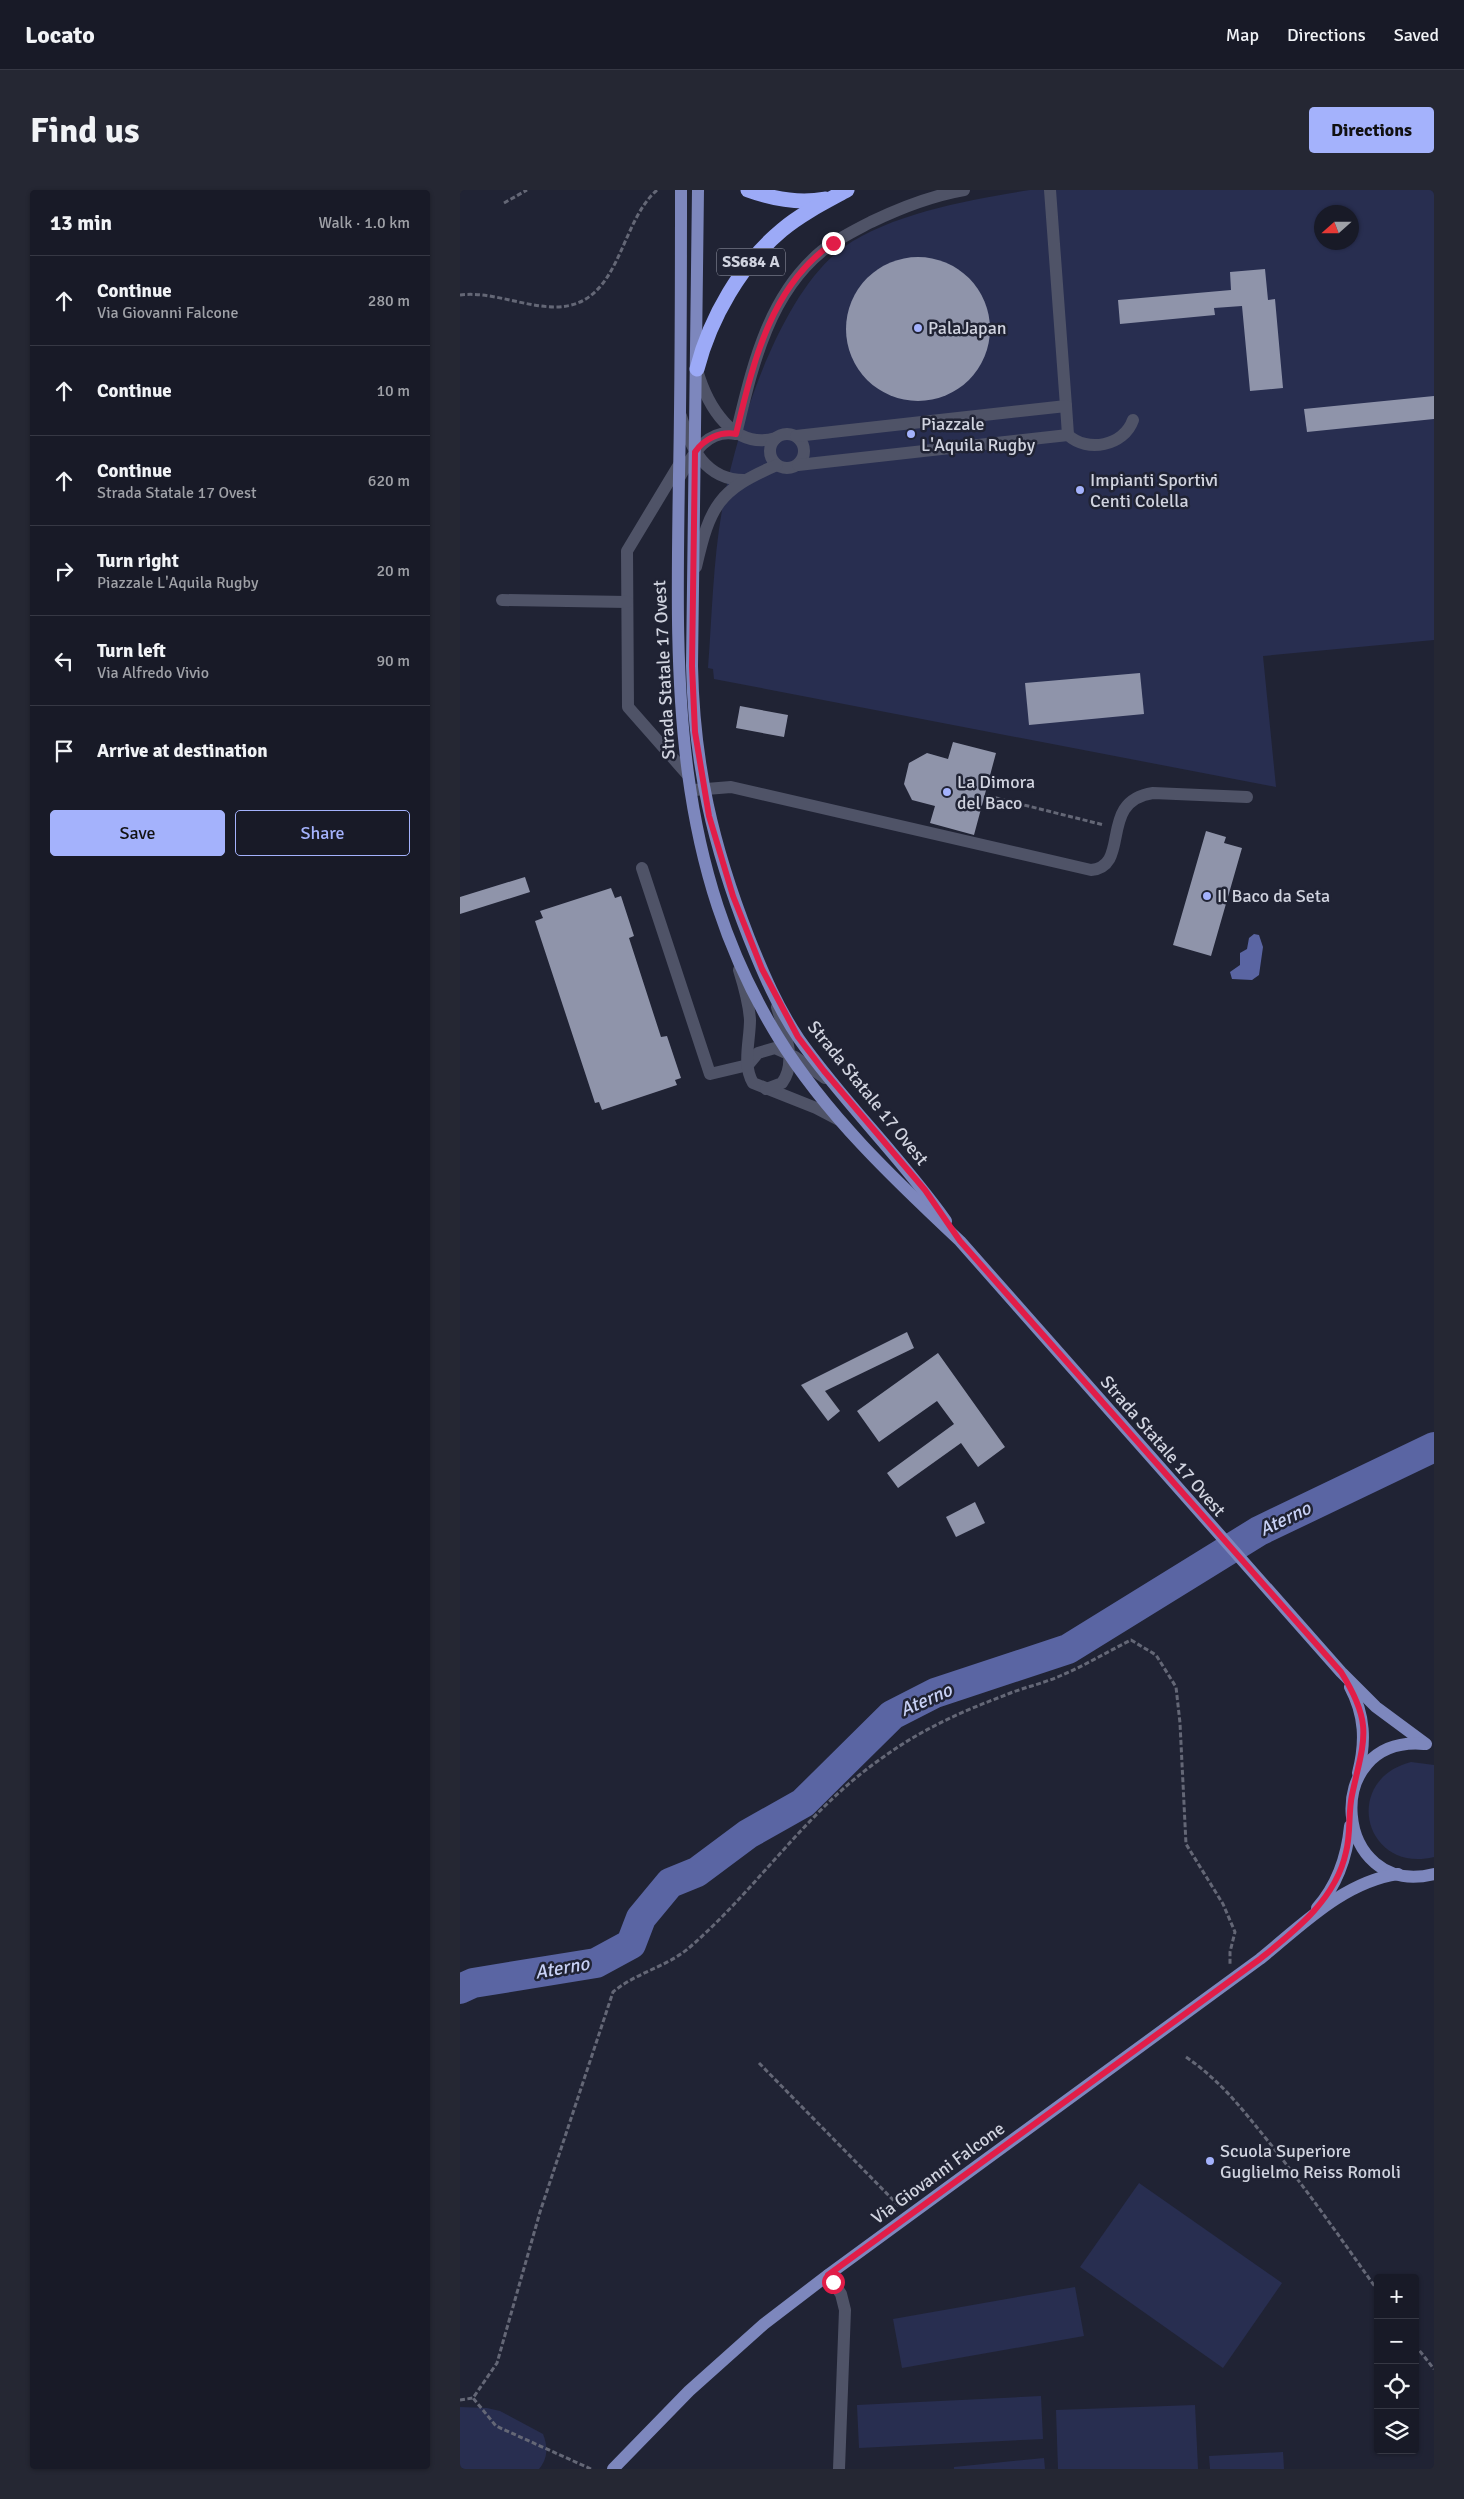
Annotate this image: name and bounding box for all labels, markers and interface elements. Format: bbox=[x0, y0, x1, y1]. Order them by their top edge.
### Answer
text: Locato bbox=[25, 20, 95, 50]
text: Map bbox=[1226, 24, 1259, 46]
text: Directions bbox=[1287, 24, 1366, 46]
text: Saved bbox=[1394, 24, 1439, 46]
button: Directions bbox=[1309, 107, 1434, 153]
text: Find us bbox=[30, 109, 140, 152]
north arrow bbox=[1314, 205, 1359, 250]
text: 13 min bbox=[50, 210, 112, 236]
text: Walk · 1.0 km bbox=[318, 213, 410, 233]
route end bbox=[822, 232, 845, 255]
road number: SS684 A bbox=[717, 248, 785, 276]
text: Continue bbox=[97, 279, 172, 303]
icon: ahead bbox=[50, 287, 78, 315]
text: 280 m bbox=[368, 291, 410, 311]
text: Via Giovanni Falcone bbox=[97, 303, 239, 323]
place label: PalaJapan bbox=[928, 317, 1007, 339]
marker: PalaJapan bbox=[912, 322, 924, 334]
icon: ahead bbox=[50, 377, 78, 405]
text: Continue bbox=[97, 379, 172, 403]
text: 10 m bbox=[376, 381, 410, 401]
place label: Piazzale L'Aquila Rugby bbox=[921, 413, 1036, 456]
marker: Piazzale L'Aquila Rugby bbox=[905, 428, 917, 440]
text: Continue bbox=[97, 459, 172, 483]
icon: ahead bbox=[50, 467, 78, 495]
place label: Impianti Sportivi Centi Colella bbox=[1090, 469, 1218, 512]
text: 620 m bbox=[368, 471, 410, 491]
text: Strada Statale 17 Ovest bbox=[97, 483, 257, 503]
marker: Impianti Sportivi Centi Colella bbox=[1074, 484, 1086, 496]
text: Turn right bbox=[97, 549, 179, 573]
icon: right bbox=[50, 557, 78, 585]
text: 20 m bbox=[376, 561, 410, 581]
text: Piazzale L'Aquila Rugby bbox=[97, 573, 258, 593]
street label: Strada Statale 17 Ovest bbox=[648, 580, 680, 760]
text: Turn left bbox=[97, 639, 166, 663]
icon: left bbox=[50, 647, 78, 675]
text: 90 m bbox=[376, 651, 410, 671]
text: Via Alfredo Vivio bbox=[97, 663, 209, 683]
icon: arrive bbox=[50, 737, 78, 765]
text: Arrive at destination bbox=[97, 739, 268, 763]
place label: La Dimora del Baco bbox=[957, 771, 1035, 814]
marker: La Dimora del Baco bbox=[941, 786, 953, 798]
button: Save bbox=[50, 810, 225, 856]
button: Share bbox=[235, 810, 410, 856]
place label: Il Baco da Seta bbox=[1217, 885, 1330, 907]
marker: Il Baco da Seta bbox=[1201, 890, 1213, 902]
street label: Strada Statale 17 Ovest bbox=[803, 1016, 933, 1170]
street label: Strada Statale 17 Ovest bbox=[1096, 1371, 1230, 1521]
water label: Aterno bbox=[1255, 1496, 1316, 1542]
water label: Aterno bbox=[896, 1677, 957, 1722]
water label: Aterno bbox=[533, 1951, 592, 1985]
street label: Via Giovanni Falcone bbox=[867, 2117, 1009, 2229]
place label: Scuola Superiore Guglielmo Reiss Romoli bbox=[1220, 2140, 1401, 2183]
marker: Scuola Superiore Guglielmo Reiss Romoli bbox=[1204, 2155, 1216, 2167]
route start bbox=[822, 2271, 845, 2294]
map controls bbox=[1374, 2274, 1419, 2454]
button: + bbox=[1374, 2274, 1419, 2319]
button: − bbox=[1374, 2319, 1419, 2364]
button: locate bbox=[1374, 2364, 1419, 2409]
button: layers bbox=[1374, 2409, 1419, 2454]

